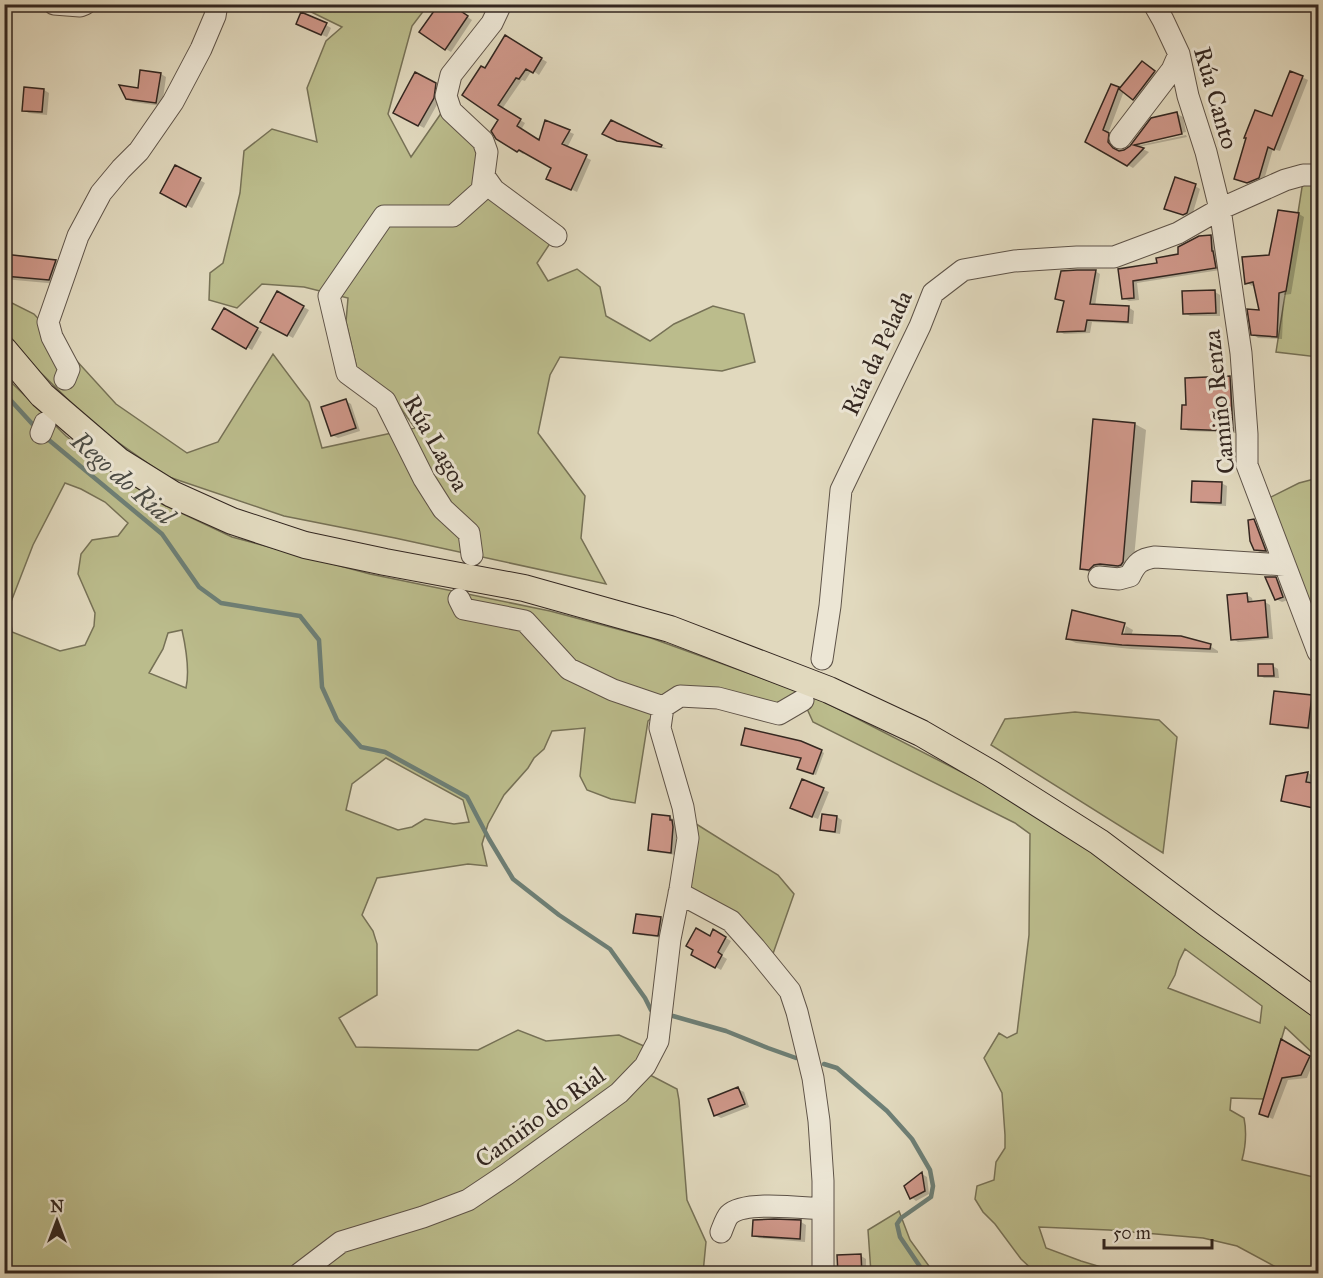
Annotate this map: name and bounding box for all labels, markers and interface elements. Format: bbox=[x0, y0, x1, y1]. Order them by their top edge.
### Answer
street label: Rúa Canto bbox=[1187, 43, 1245, 153]
street label: Rúa da Pelada bbox=[835, 285, 919, 420]
street label: Camiño Renza bbox=[1196, 328, 1241, 475]
street label: Rúa Lagoa bbox=[396, 389, 476, 497]
water label: Rego do Rial bbox=[64, 424, 183, 533]
street label: Camiño do Rial bbox=[469, 1060, 611, 1174]
north arrow bbox=[27, 1191, 87, 1251]
text: N bbox=[50, 1197, 64, 1216]
scale bar bbox=[1104, 1212, 1212, 1250]
text: 50 m bbox=[1113, 1222, 1151, 1244]

